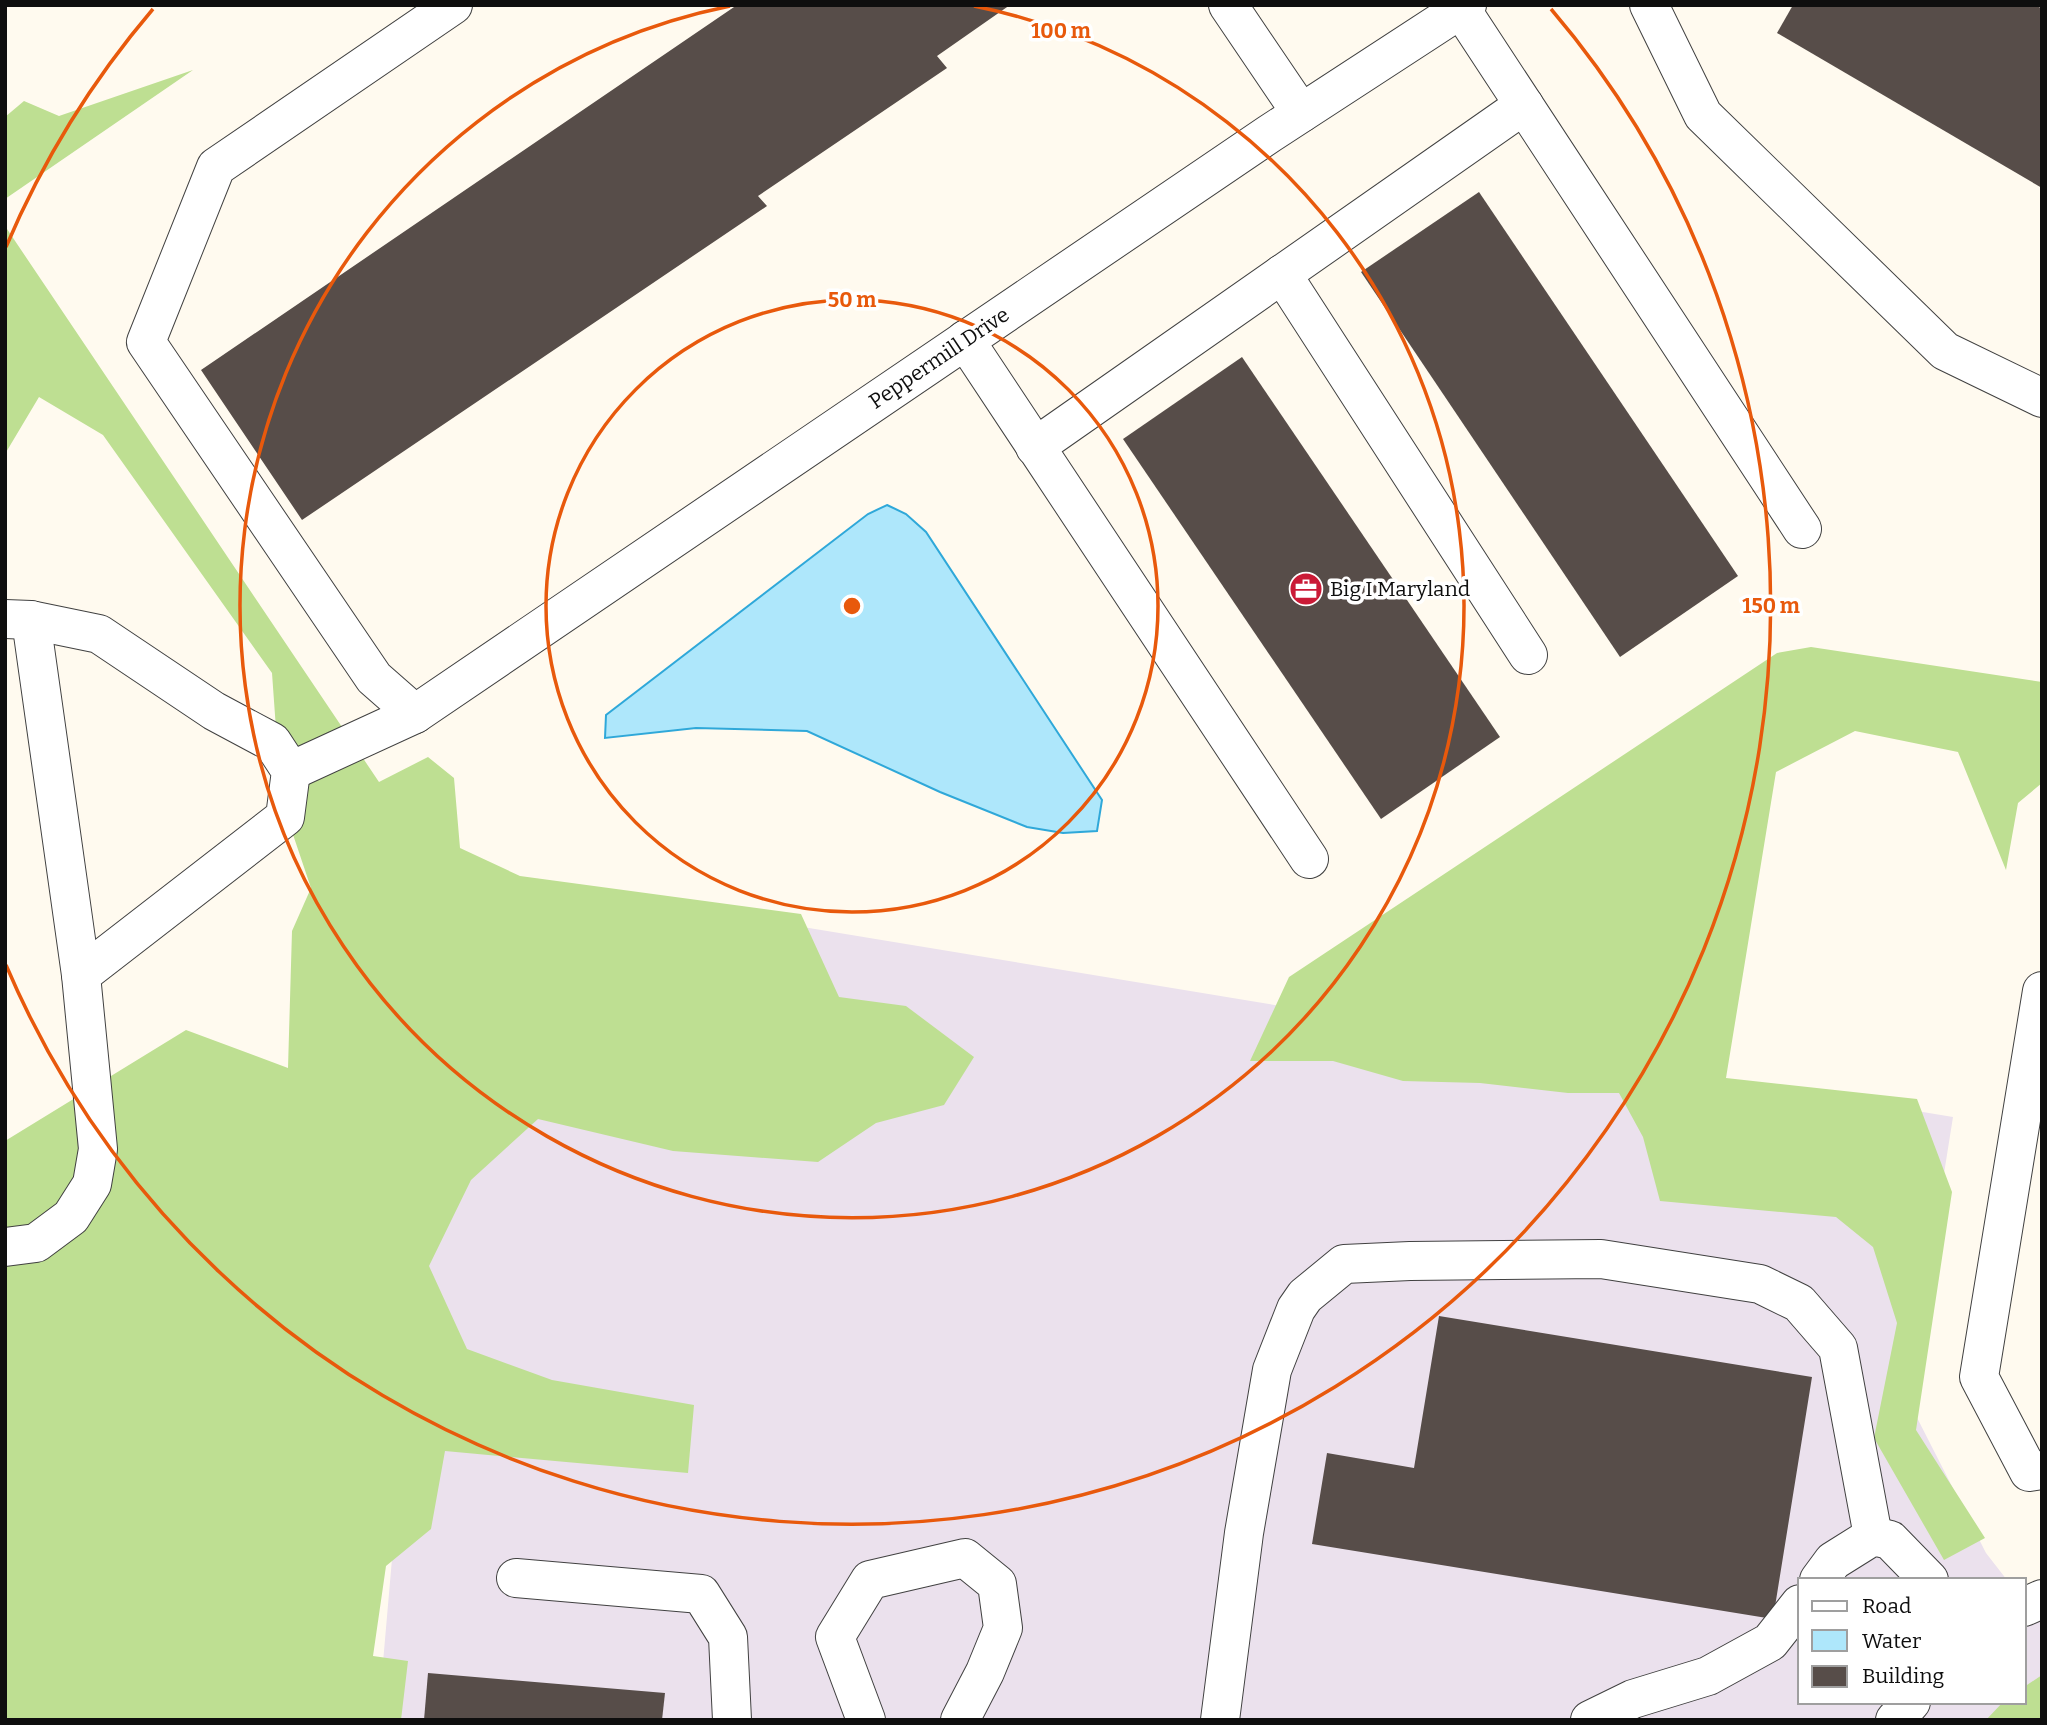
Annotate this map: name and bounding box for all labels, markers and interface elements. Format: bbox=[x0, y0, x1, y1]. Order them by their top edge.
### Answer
text: 100 m bbox=[1031, 18, 1091, 44]
text: 50 m bbox=[828, 287, 876, 313]
street label: Peppermill Drive bbox=[864, 301, 1014, 415]
office icon: Big I Maryland bbox=[1287, 570, 1325, 608]
place label: Big I Maryland bbox=[1330, 576, 1470, 602]
text: 150 m bbox=[1742, 593, 1800, 619]
centre of rings bbox=[840, 594, 864, 618]
legend bbox=[1798, 1578, 2026, 1704]
text: Road bbox=[1862, 1593, 1911, 1619]
text: Water bbox=[1862, 1628, 1921, 1654]
text: Building bbox=[1862, 1663, 1945, 1689]

